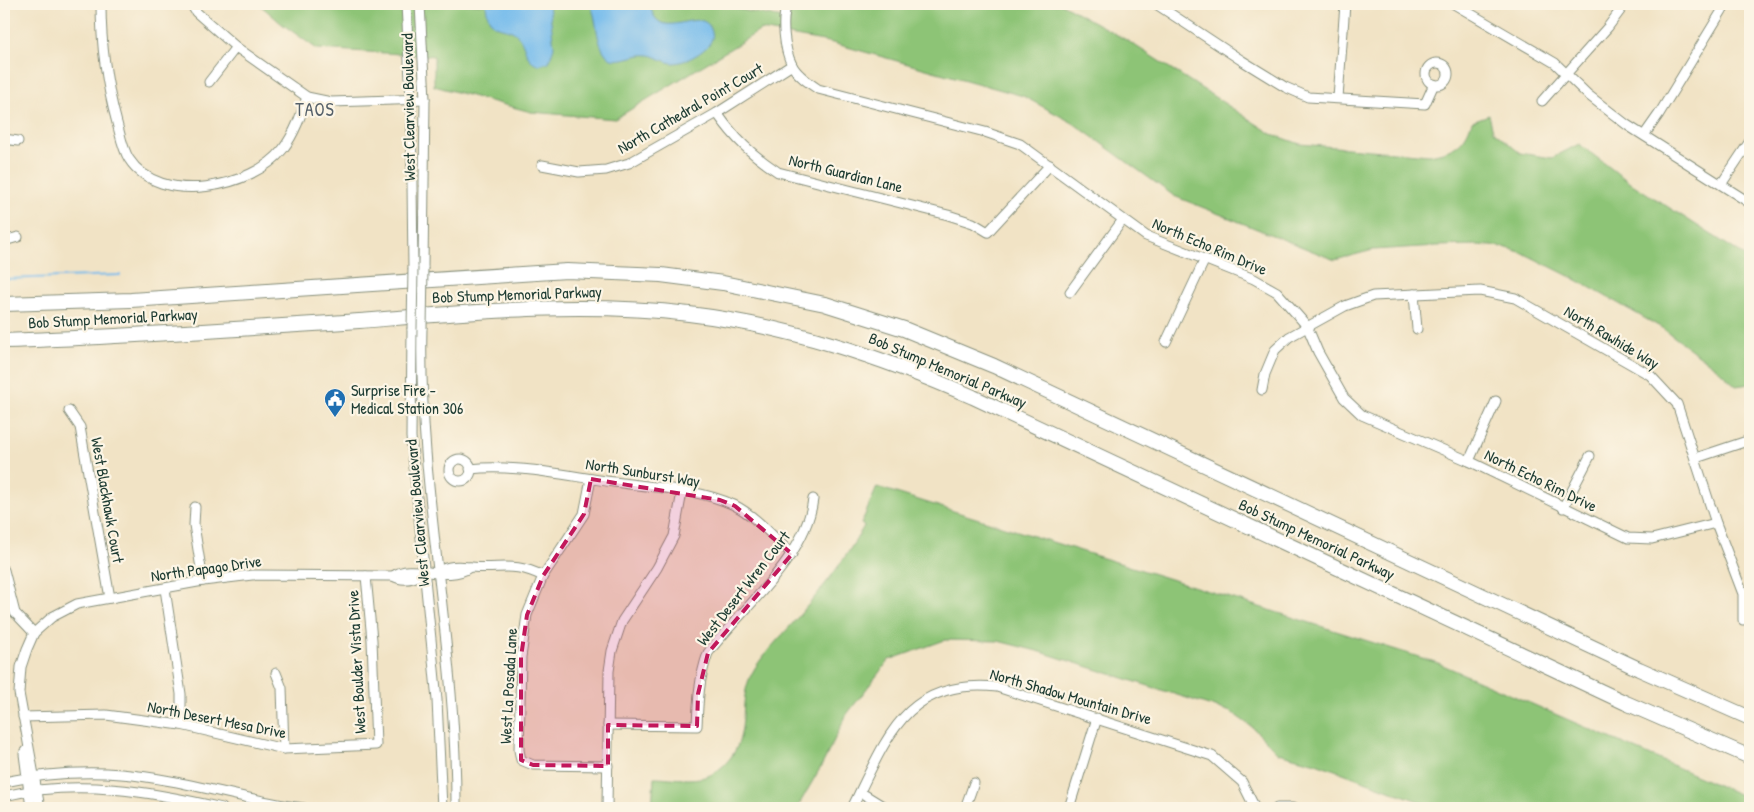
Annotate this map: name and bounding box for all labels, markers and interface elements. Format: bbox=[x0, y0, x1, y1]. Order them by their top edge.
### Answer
street label: West Clearview Boulevard bbox=[396, 33, 420, 181]
street label: North Cathedral Point Court bbox=[613, 57, 767, 159]
district label: TAOS bbox=[295, 97, 335, 122]
street label: North Guardian Lane bbox=[787, 148, 906, 198]
street label: North Echo Rim Drive bbox=[1149, 212, 1271, 280]
street label: Bob Stump Memorial Parkway bbox=[432, 280, 602, 308]
street label: North Rawhide Way bbox=[1560, 300, 1664, 374]
street label: Bob Stump Memorial Parkway bbox=[28, 303, 199, 333]
street label: Bob Stump Memorial Parkway bbox=[866, 327, 1031, 413]
place label: Surprise Fire - Medical Station 306 bbox=[351, 379, 463, 419]
public building icon: Surprise Fire - Medical Station 306 bbox=[323, 387, 347, 418]
street label: West Blackhawk Court bbox=[86, 436, 130, 565]
street label: West Clearview Boulevard bbox=[400, 439, 434, 587]
street label: North Echo Rim Drive bbox=[1481, 443, 1602, 517]
street label: North Sunburst Way bbox=[584, 452, 702, 492]
street label: Bob Stump Memorial Parkway bbox=[1235, 493, 1399, 585]
street label: West Desert Wren Court bbox=[691, 526, 795, 650]
street label: North Papago Drive bbox=[149, 549, 263, 587]
street label: West Boulder Vista Drive bbox=[341, 589, 371, 734]
street label: West La Posada Lane bbox=[494, 627, 522, 745]
street label: North Shadow Mountain Drive bbox=[988, 662, 1155, 730]
street label: North Desert Mesa Drive bbox=[146, 695, 289, 743]

